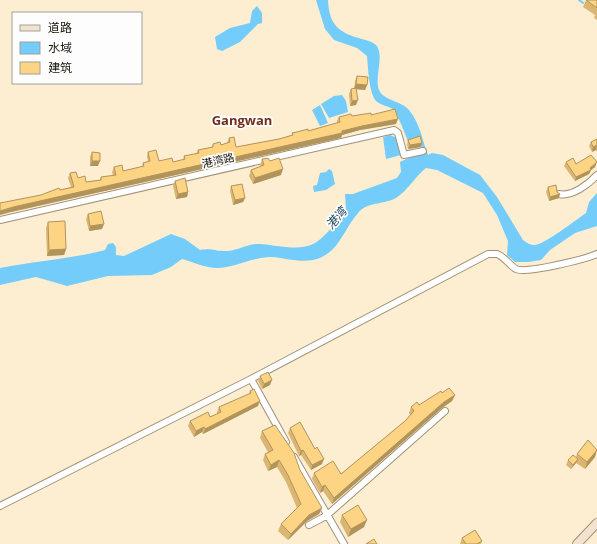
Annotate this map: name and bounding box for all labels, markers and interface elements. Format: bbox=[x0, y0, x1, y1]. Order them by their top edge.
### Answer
legend bbox=[12, 12, 142, 84]
text: 道路 bbox=[48, 19, 72, 36]
text: 水域 bbox=[48, 39, 72, 56]
text: 建筑 bbox=[48, 59, 72, 76]
district label: Gangwan bbox=[212, 111, 272, 129]
street label: 港湾路 bbox=[200, 149, 236, 171]
water label: 港湾 bbox=[322, 202, 352, 233]

